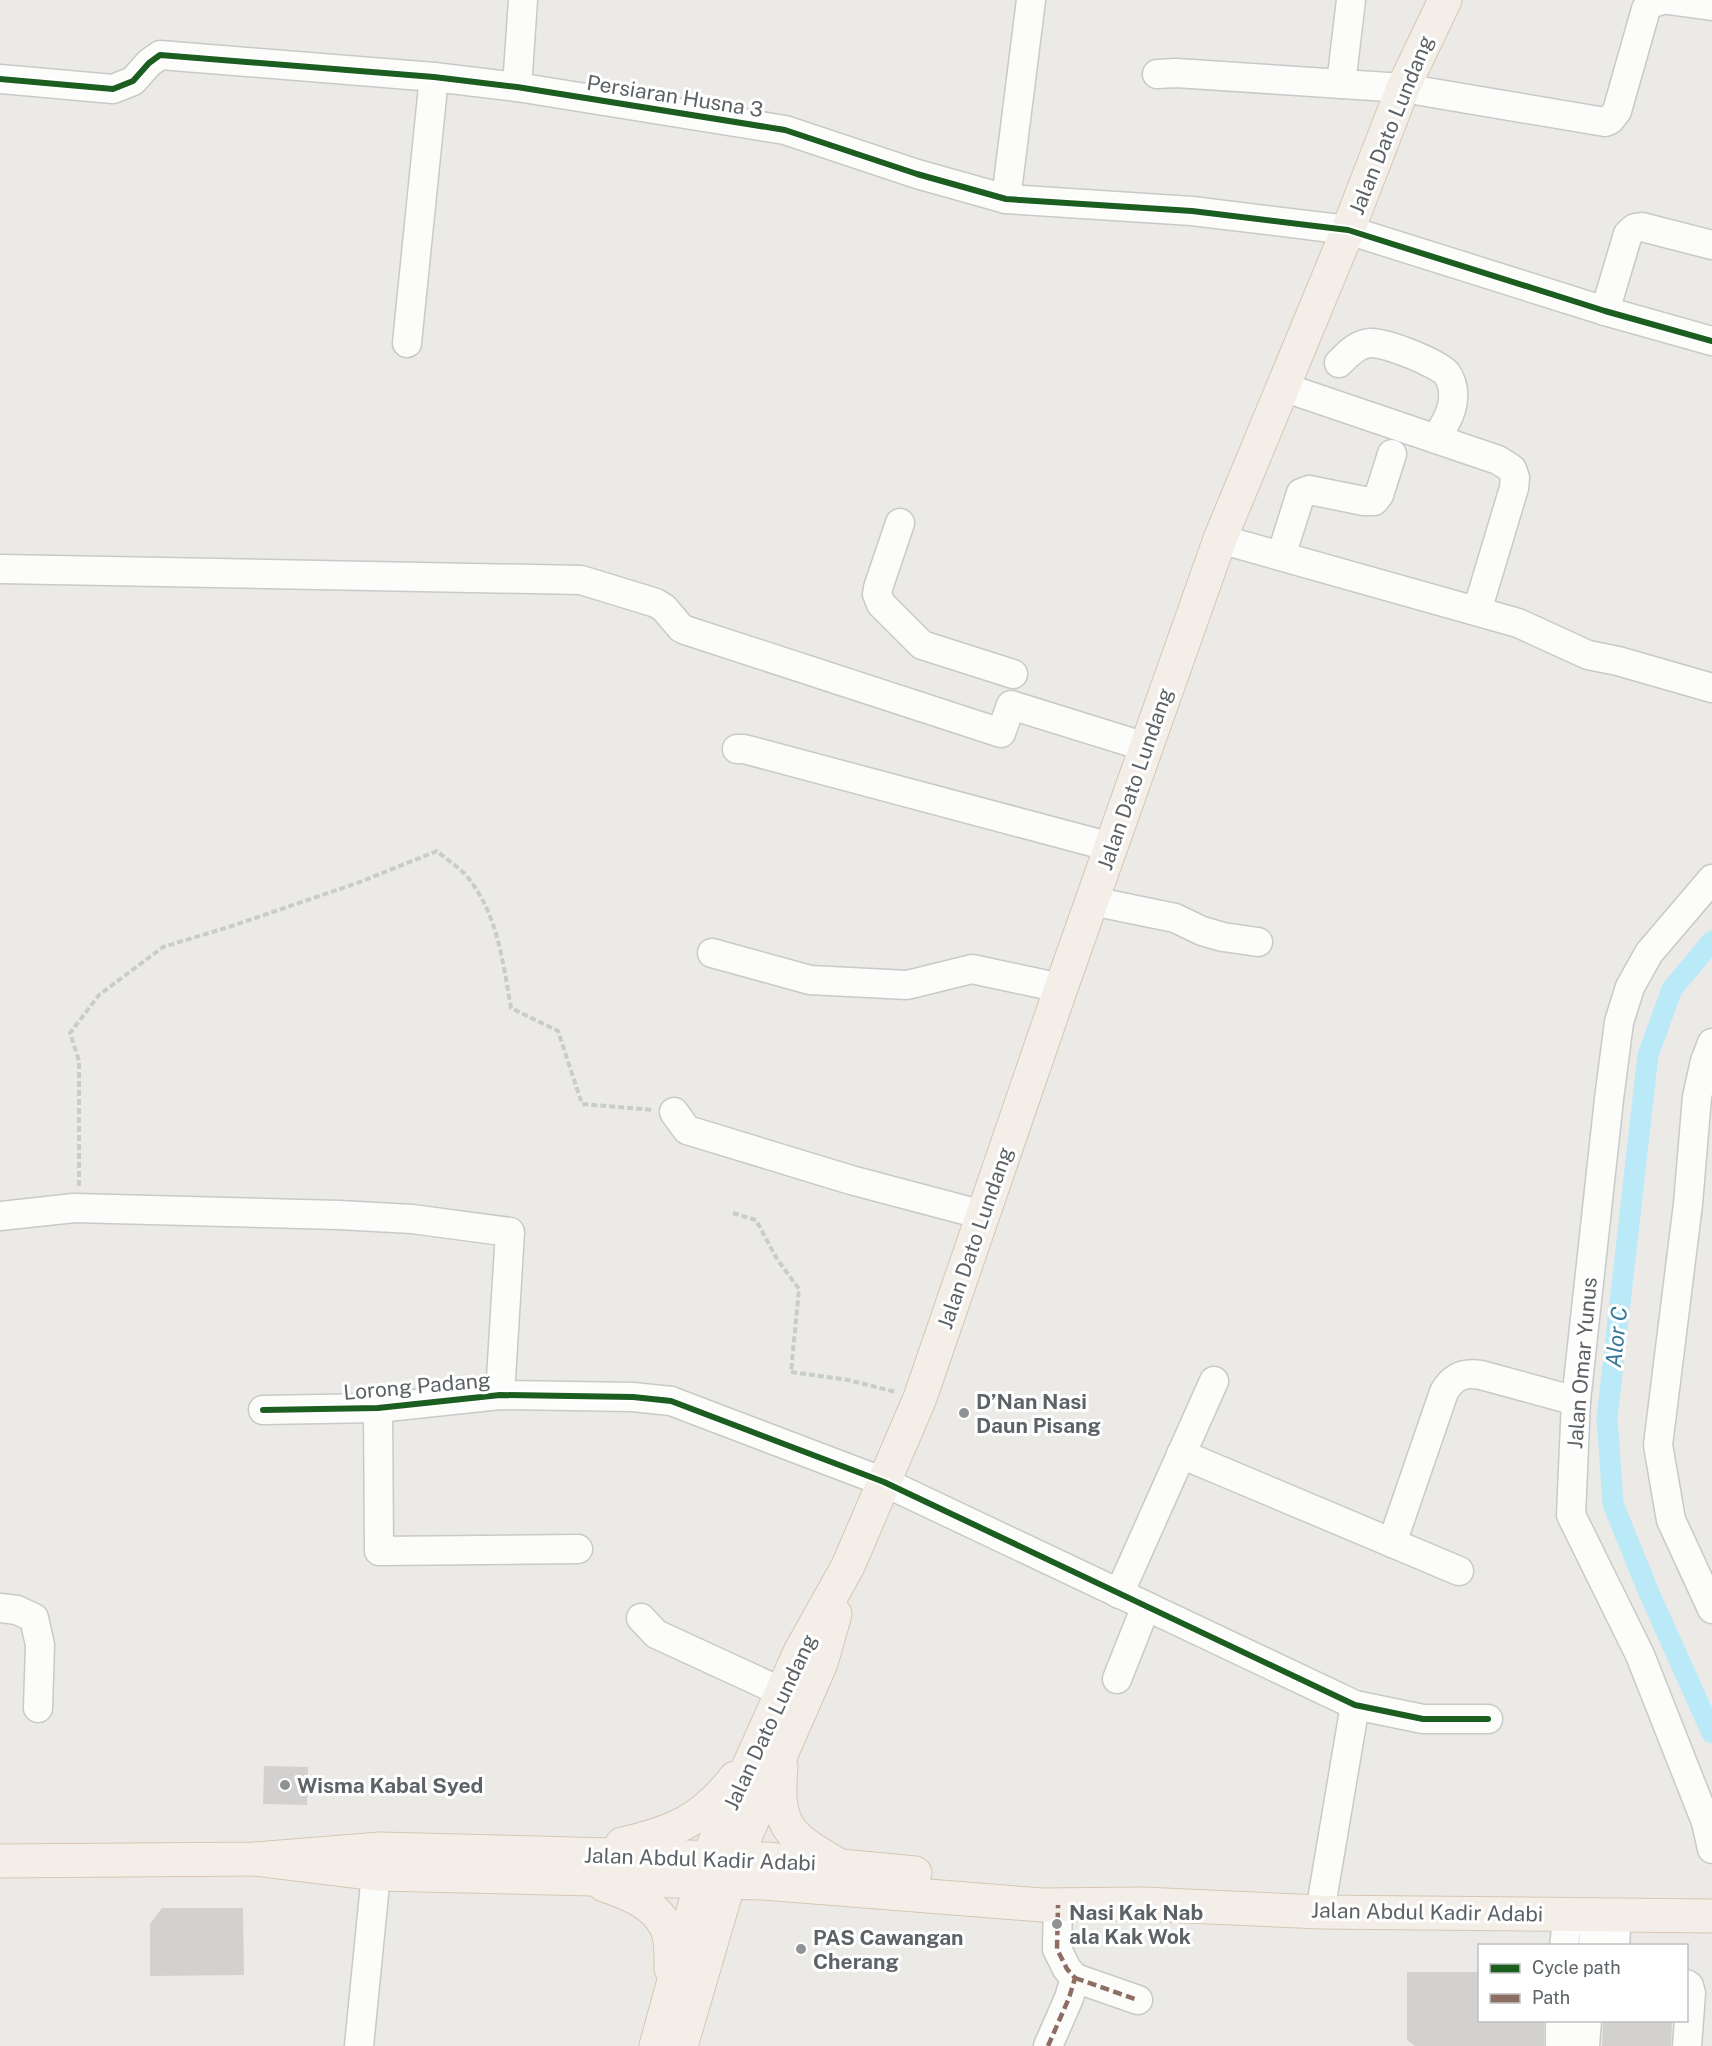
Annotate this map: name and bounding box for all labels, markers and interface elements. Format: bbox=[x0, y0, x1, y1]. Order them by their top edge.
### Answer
street label: Jalan Dato Lundang bbox=[1344, 32, 1438, 218]
street label: Persiaran Husna 3 bbox=[585, 70, 765, 122]
street label: Jalan Dato Lundang bbox=[1092, 685, 1178, 873]
street label: Jalan Dato Lundang bbox=[932, 1144, 1018, 1332]
street label: Jalan Omar Yunus bbox=[1562, 1276, 1602, 1450]
water label: Alor C bbox=[1600, 1305, 1632, 1369]
street label: Lorong Padang bbox=[342, 1367, 492, 1405]
place label: D’Nan Nasi Daun Pisang bbox=[976, 1389, 1101, 1438]
marker: D’Nan Nasi Daun Pisang bbox=[957, 1406, 971, 1420]
street label: Jalan Dato Lundang bbox=[718, 1630, 822, 1814]
place label: Wisma Kabal Syed bbox=[297, 1773, 483, 1798]
marker: Wisma Kabal Syed bbox=[278, 1778, 292, 1792]
street label: Jalan Abdul Kadir Adabi bbox=[584, 1842, 816, 1876]
street label: Jalan Abdul Kadir Adabi bbox=[1311, 1897, 1543, 1927]
place label: Nasi Kak Nab ala Kak Wok bbox=[1069, 1900, 1203, 1949]
marker: Nasi Kak Nab ala Kak Wok bbox=[1050, 1917, 1064, 1931]
place label: PAS Cawangan Cherang bbox=[813, 1925, 964, 1974]
marker: PAS Cawangan Cherang bbox=[794, 1942, 808, 1956]
legend bbox=[1478, 1944, 1688, 2022]
text: Cycle path bbox=[1532, 1957, 1621, 1978]
text: Path bbox=[1532, 1987, 1570, 2008]

